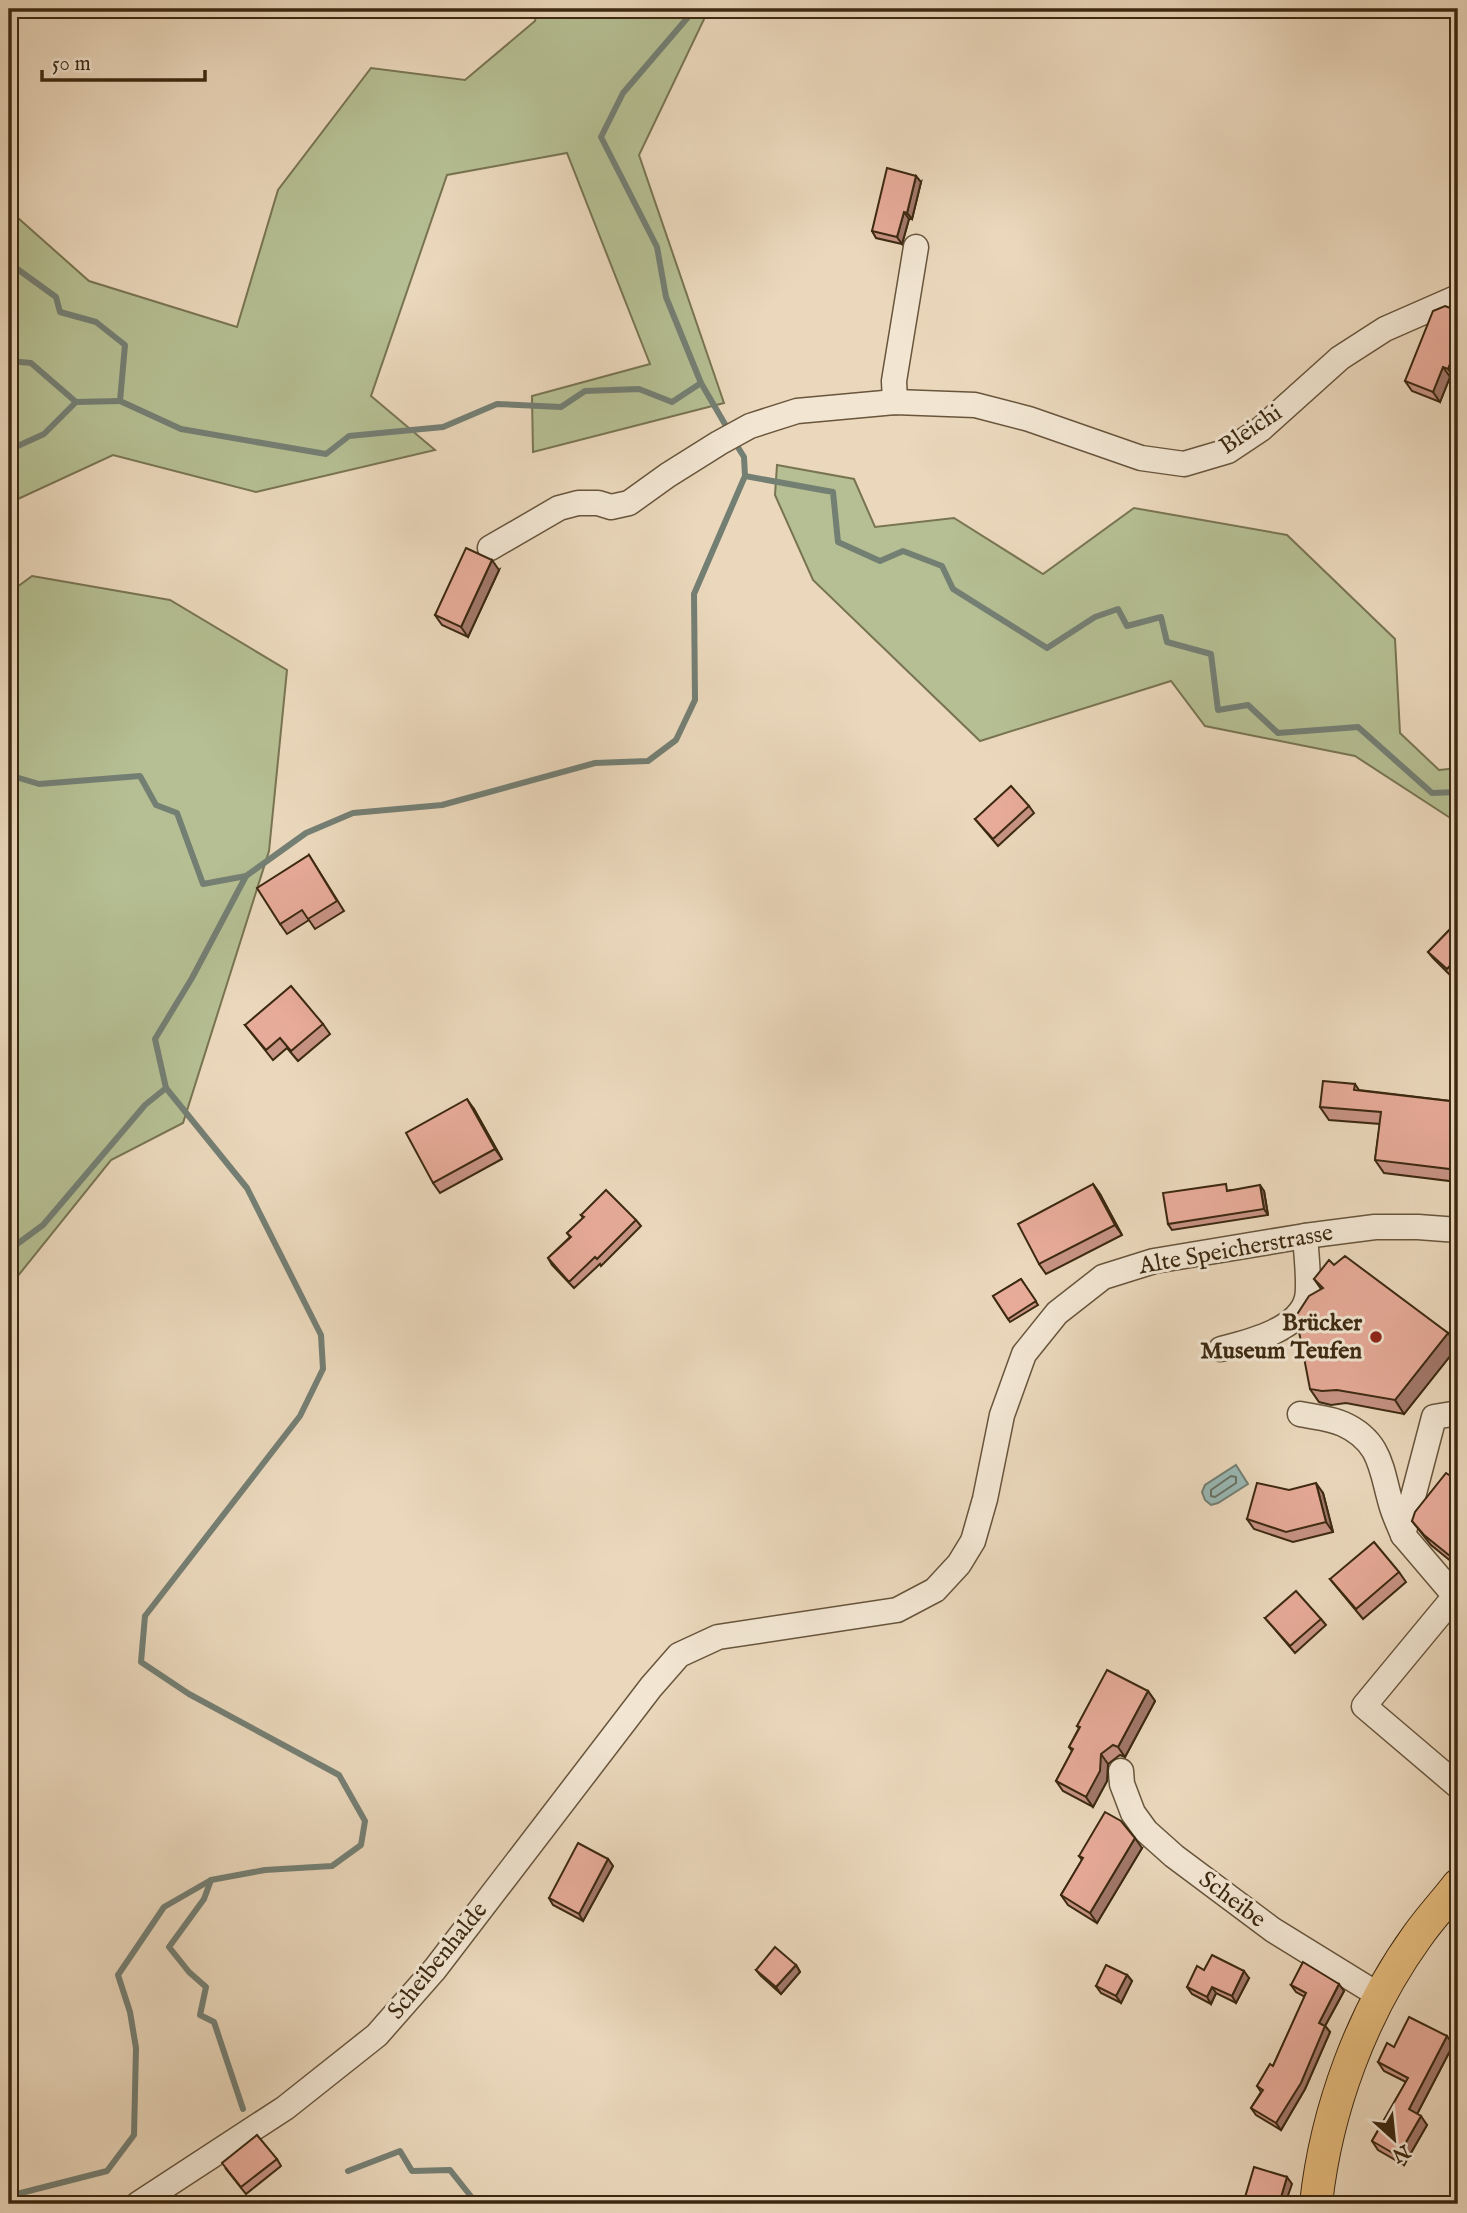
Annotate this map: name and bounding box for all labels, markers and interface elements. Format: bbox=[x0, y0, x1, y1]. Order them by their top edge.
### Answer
scale bar bbox=[42, 38, 205, 82]
text: 50 m bbox=[52, 51, 91, 78]
street label: Bleichi bbox=[1214, 398, 1288, 462]
street label: Alte Speicherstrasse bbox=[1136, 1218, 1335, 1283]
place label: Brücker Museum Teufen bbox=[1200, 1308, 1362, 1367]
marker: Brücker Museum Teufen bbox=[1368, 1329, 1384, 1345]
street label: Scheibe bbox=[1192, 1865, 1272, 1935]
street label: Scheibenhalde bbox=[381, 1896, 495, 2026]
north arrow bbox=[1358, 2104, 1428, 2174]
text: N bbox=[1388, 2137, 1414, 2167]

